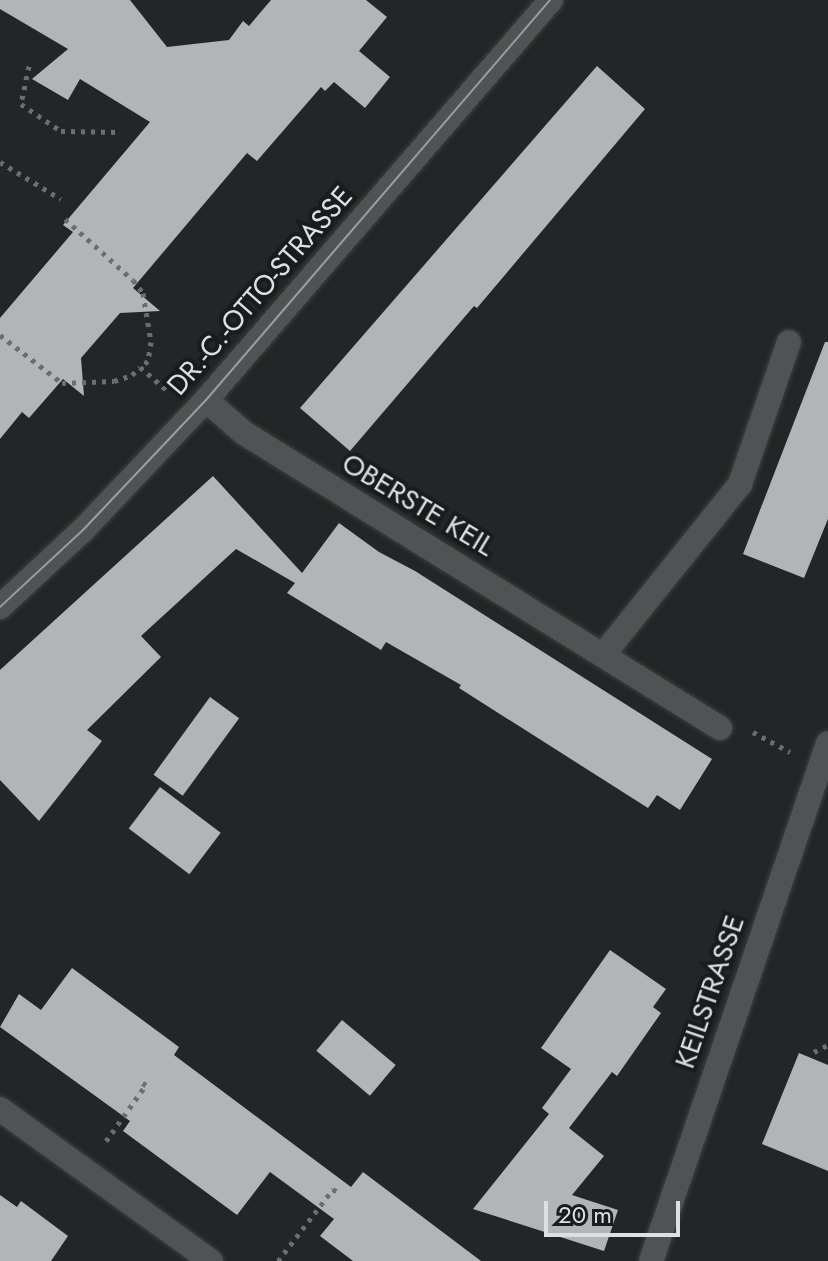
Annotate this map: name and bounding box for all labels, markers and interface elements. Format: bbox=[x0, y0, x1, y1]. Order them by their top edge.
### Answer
street label: DR.-C.-OTTO-STRASSE bbox=[160, 180, 360, 402]
street label: OBERSTE KEIL bbox=[336, 446, 500, 564]
street label: KEILSTRASSE bbox=[668, 911, 752, 1073]
scale bar bbox=[548, 1185, 684, 1235]
text: 20 m bbox=[558, 1197, 612, 1232]

